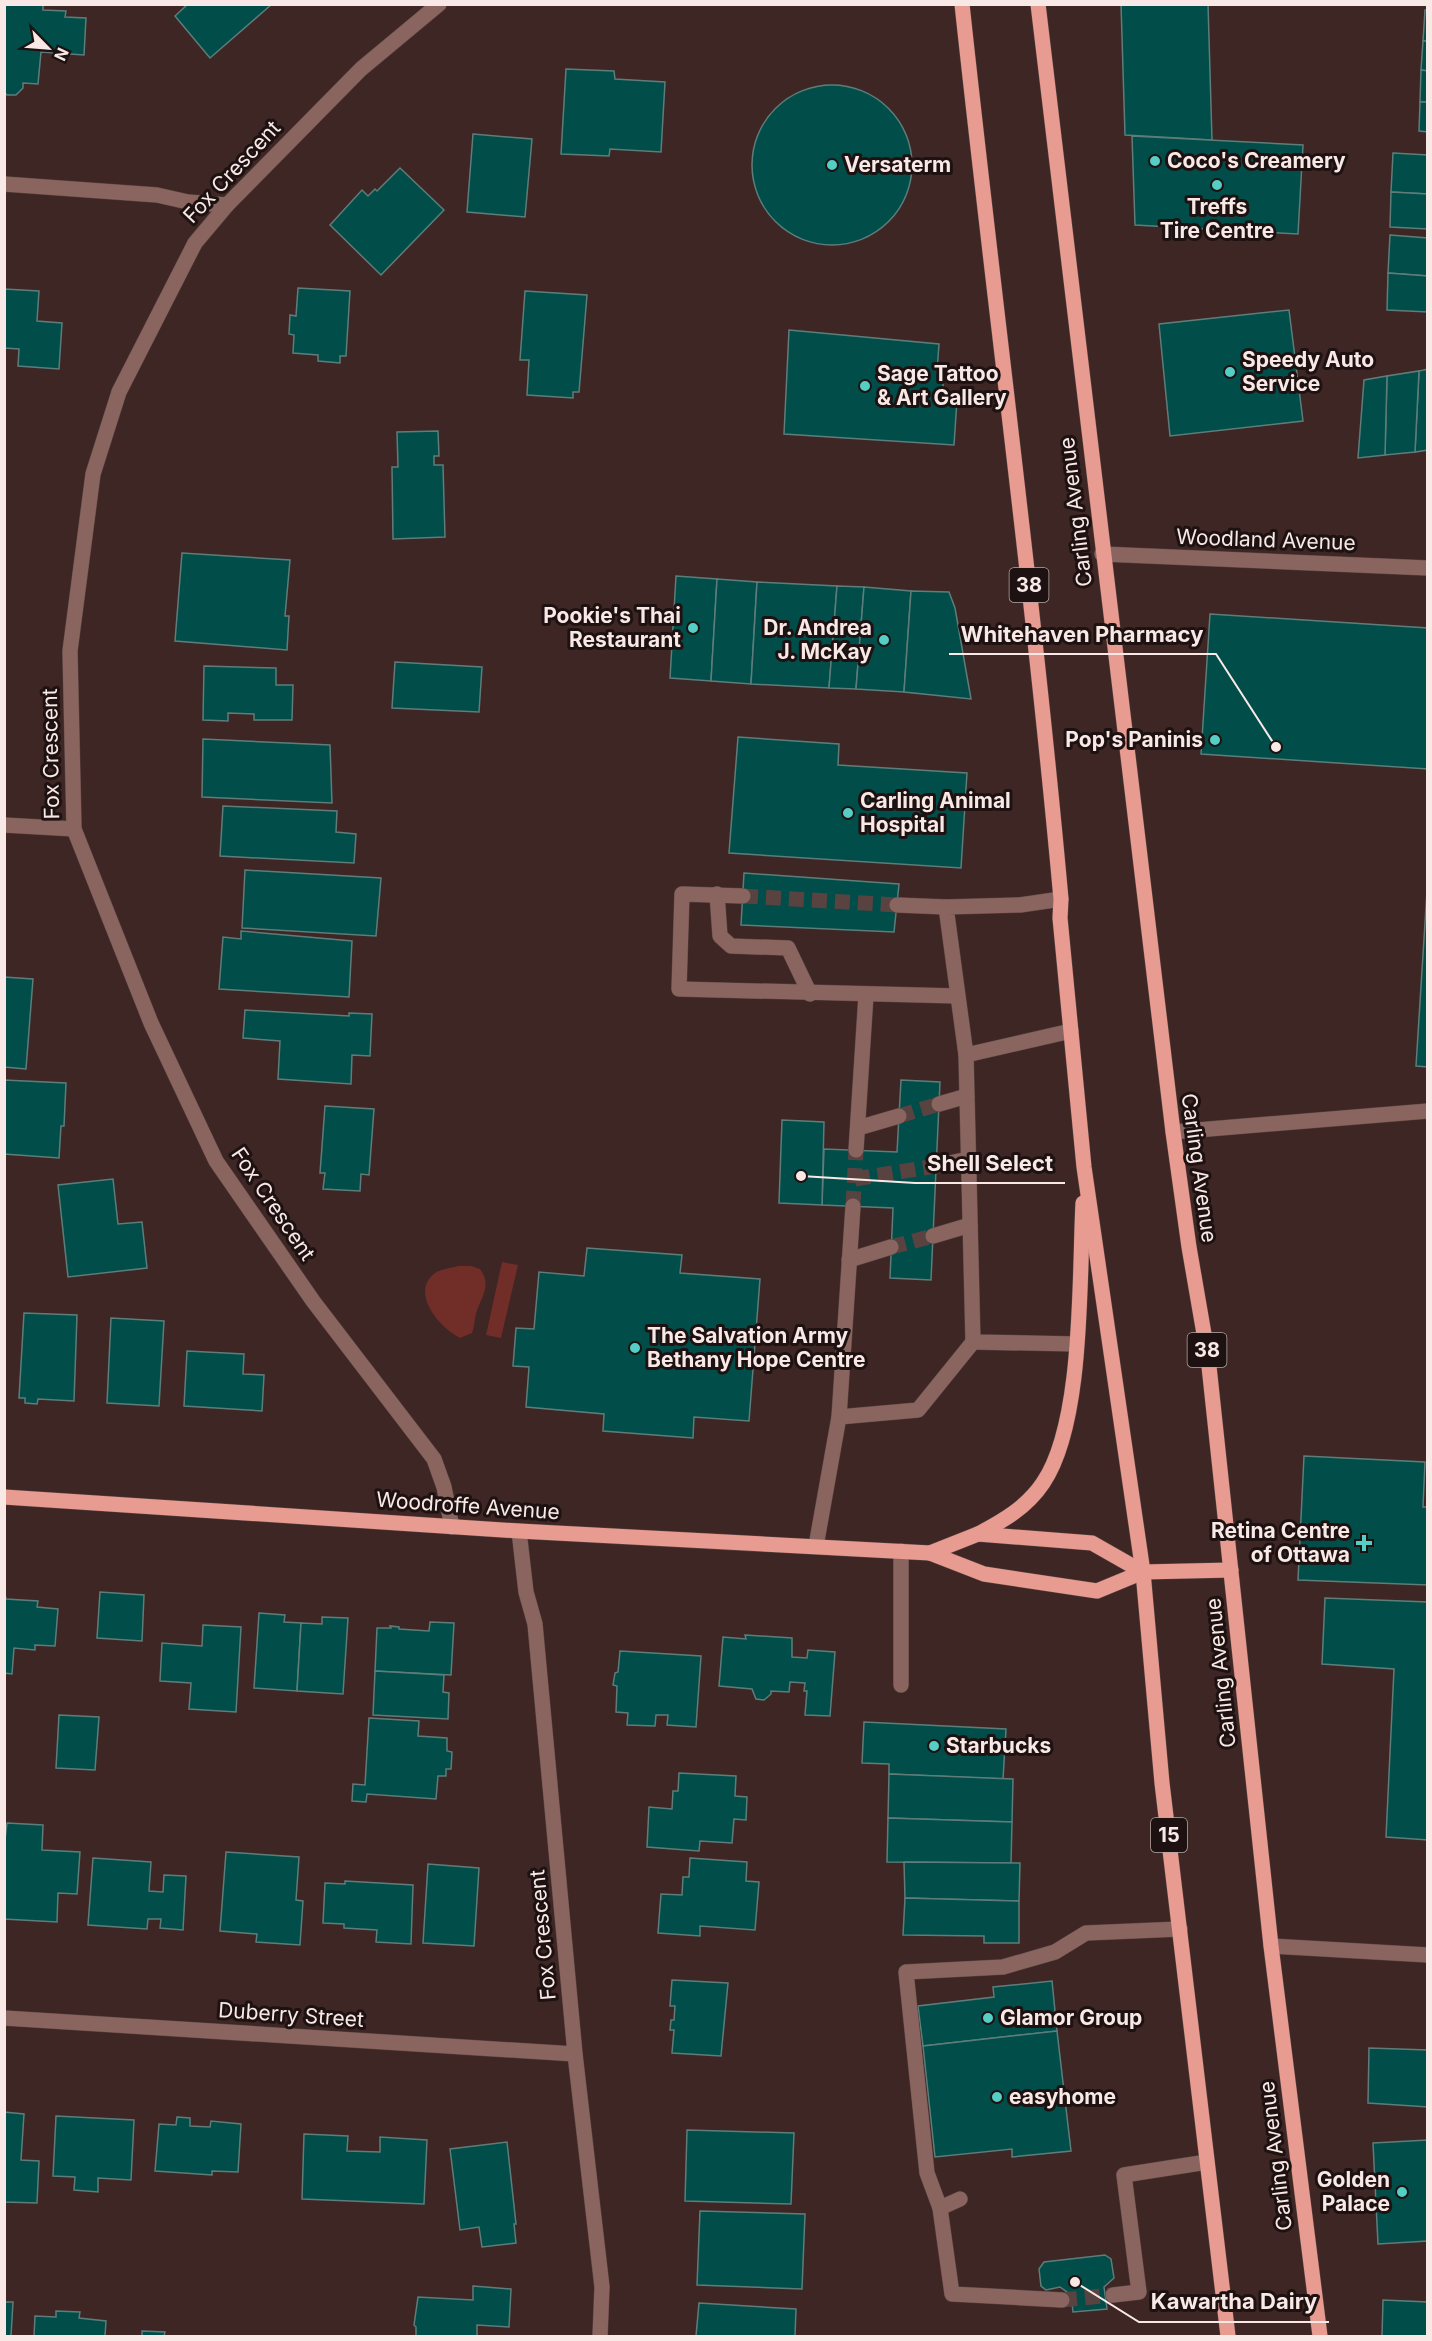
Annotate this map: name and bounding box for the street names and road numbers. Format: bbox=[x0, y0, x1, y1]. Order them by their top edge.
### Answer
street label: Fox Crescent bbox=[178, 115, 285, 228]
street label: Carling Avenue bbox=[1054, 436, 1097, 588]
street label: Woodland Avenue bbox=[1176, 524, 1356, 555]
road number: 38 bbox=[1010, 568, 1048, 602]
street label: Fox Crescent bbox=[37, 688, 64, 820]
street label: Carling Avenue bbox=[1177, 1092, 1222, 1244]
street label: Fox Crescent bbox=[226, 1143, 320, 1265]
road number: 38 bbox=[1188, 1333, 1226, 1367]
street label: Woodroffe Avenue bbox=[375, 1487, 561, 1524]
street label: Carling Avenue bbox=[1200, 1597, 1241, 1749]
road number: 15 bbox=[1151, 1818, 1187, 1852]
street label: Fox Crescent bbox=[524, 1869, 561, 2001]
street label: Duberry Street bbox=[217, 1997, 365, 2032]
street label: Carling Avenue bbox=[1254, 2080, 1297, 2232]

